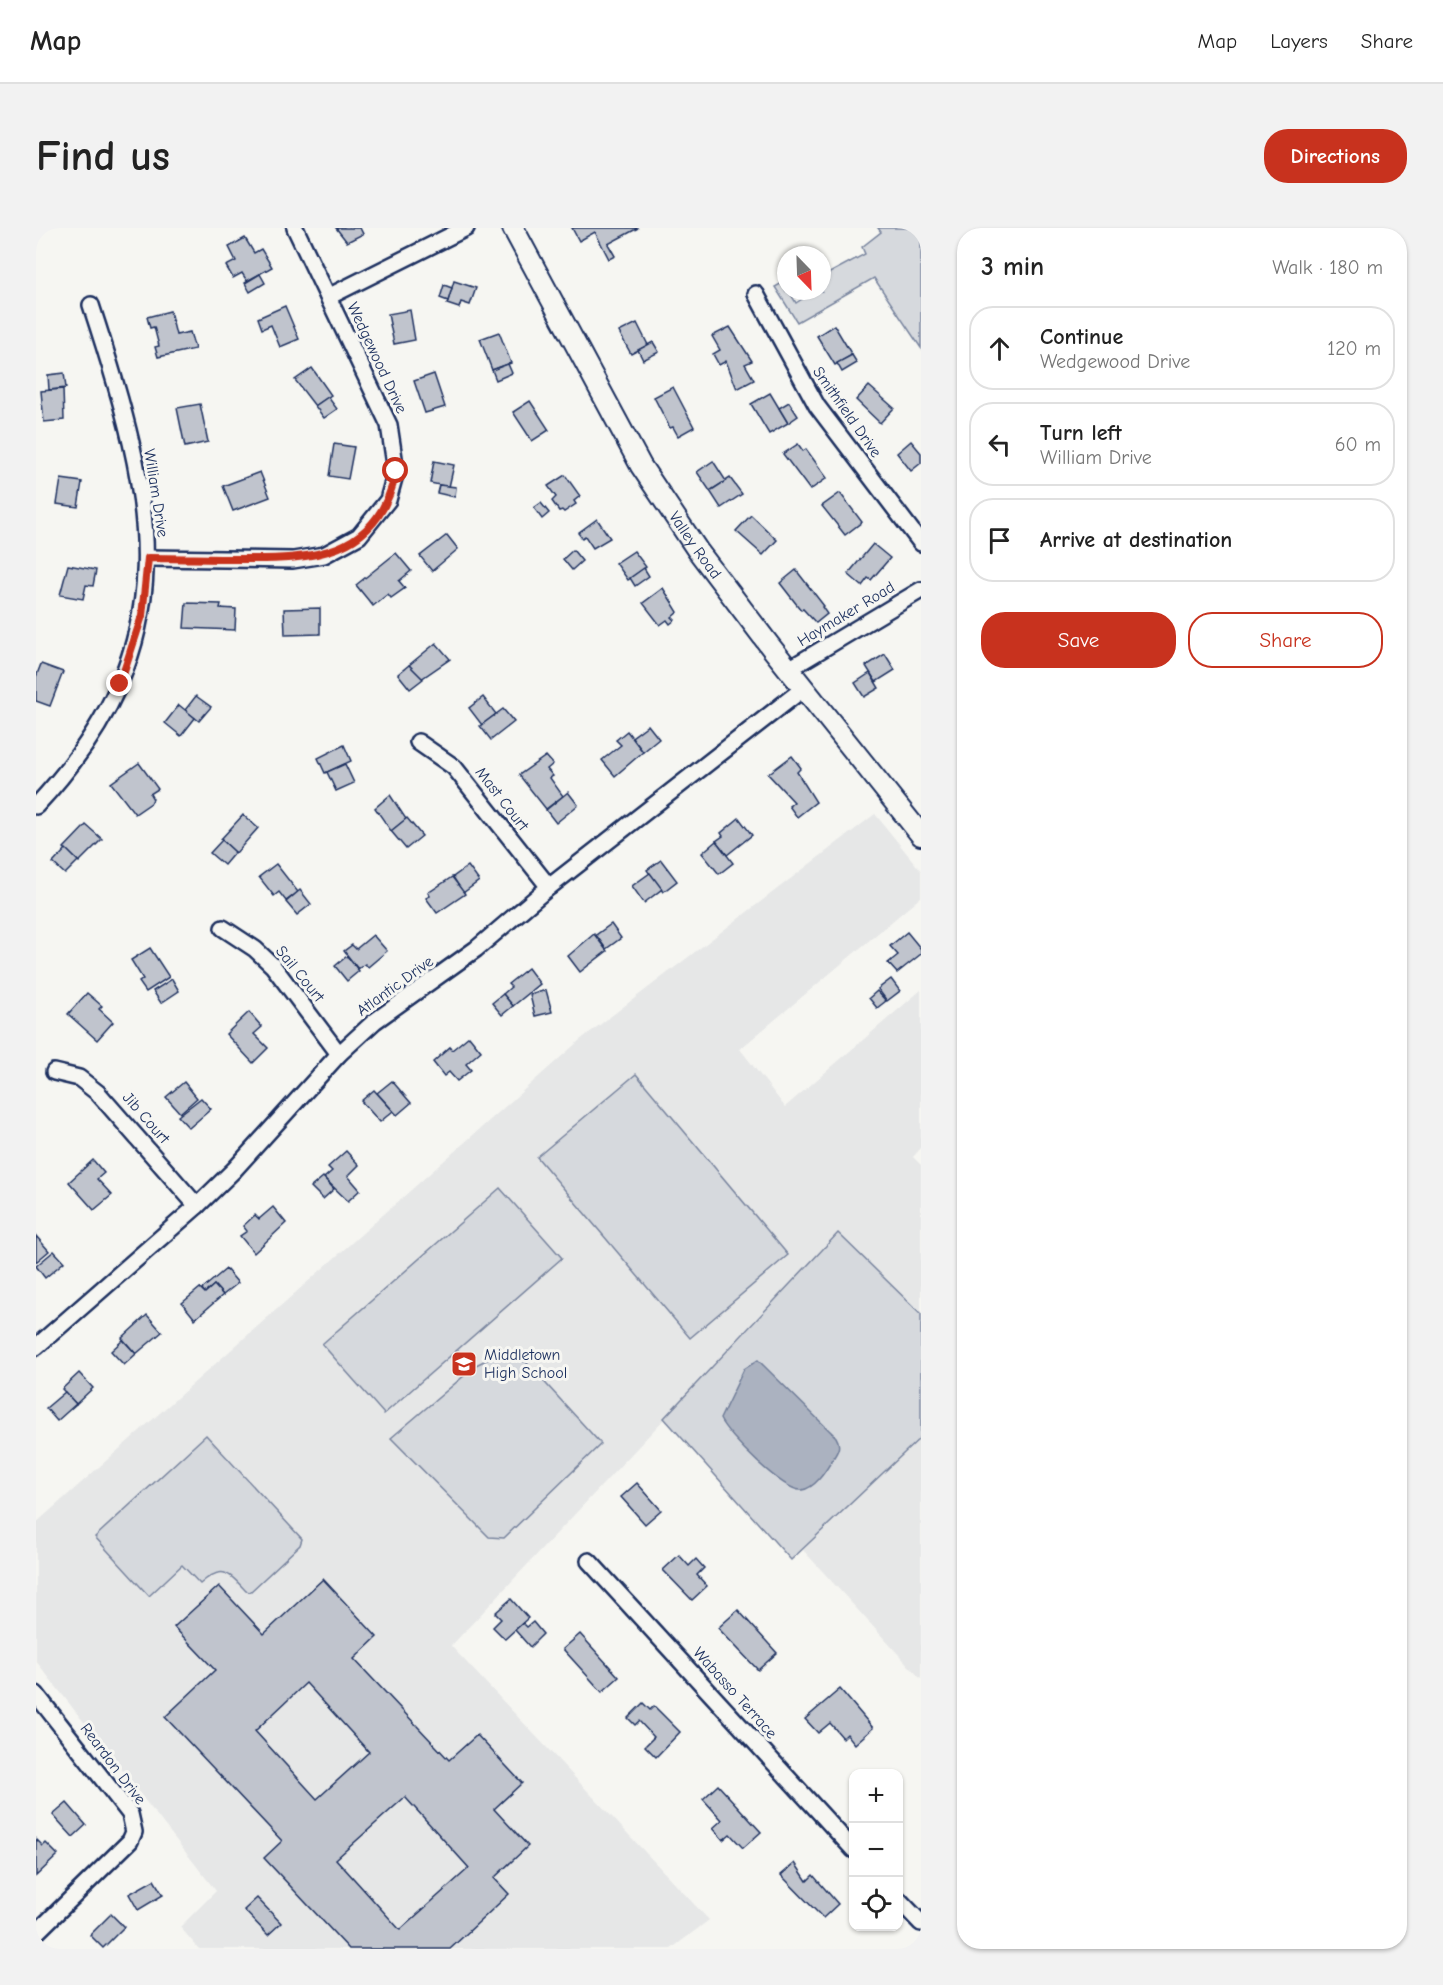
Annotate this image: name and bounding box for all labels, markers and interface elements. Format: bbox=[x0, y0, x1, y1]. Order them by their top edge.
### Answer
text: Map bbox=[30, 25, 81, 57]
text: Map bbox=[1198, 29, 1237, 53]
text: Layers bbox=[1270, 29, 1328, 53]
text: Share bbox=[1361, 29, 1413, 53]
button: Directions bbox=[1264, 129, 1407, 183]
text: Find us bbox=[36, 132, 170, 181]
north arrow bbox=[777, 246, 831, 300]
text: 3 min bbox=[981, 252, 1044, 282]
text: Walk · 180 m bbox=[1272, 256, 1383, 279]
street label: Wedgewood Drive bbox=[343, 300, 411, 416]
text: Continue bbox=[1040, 324, 1123, 350]
icon: ahead bbox=[983, 332, 1016, 365]
text: 120 m bbox=[1327, 337, 1381, 360]
text: Wedgewood Drive bbox=[1040, 350, 1190, 373]
street label: Smithfield Drive bbox=[809, 363, 885, 461]
text: Turn left bbox=[1040, 420, 1122, 446]
icon: left bbox=[983, 428, 1016, 461]
text: 60 m bbox=[1335, 433, 1381, 456]
text: William Drive bbox=[1040, 446, 1152, 469]
street label: William Drive bbox=[140, 447, 172, 539]
route start bbox=[382, 457, 408, 483]
street label: Valley Road bbox=[665, 508, 725, 582]
icon: arrive bbox=[983, 524, 1016, 557]
text: Arrive at destination bbox=[1040, 527, 1232, 553]
street label: Haymaker Road bbox=[794, 578, 898, 650]
button: Save bbox=[981, 612, 1176, 668]
button: Share bbox=[1188, 612, 1383, 668]
route end bbox=[106, 670, 132, 696]
street label: Mast Court bbox=[472, 764, 533, 835]
street label: Sail Court bbox=[272, 942, 328, 1006]
street label: Atlantic Drive bbox=[353, 952, 437, 1020]
street label: Jib Court bbox=[119, 1089, 173, 1148]
place label: Middletown High School bbox=[484, 1346, 567, 1382]
school or university icon: Middletown High School bbox=[449, 1349, 479, 1379]
street label: Wabasso Terrace bbox=[689, 1644, 781, 1742]
street label: Reardon Drive bbox=[77, 1720, 149, 1808]
map controls bbox=[849, 1769, 903, 1931]
button: + bbox=[849, 1769, 903, 1823]
button: − bbox=[849, 1823, 903, 1877]
button: locate bbox=[849, 1877, 903, 1931]

